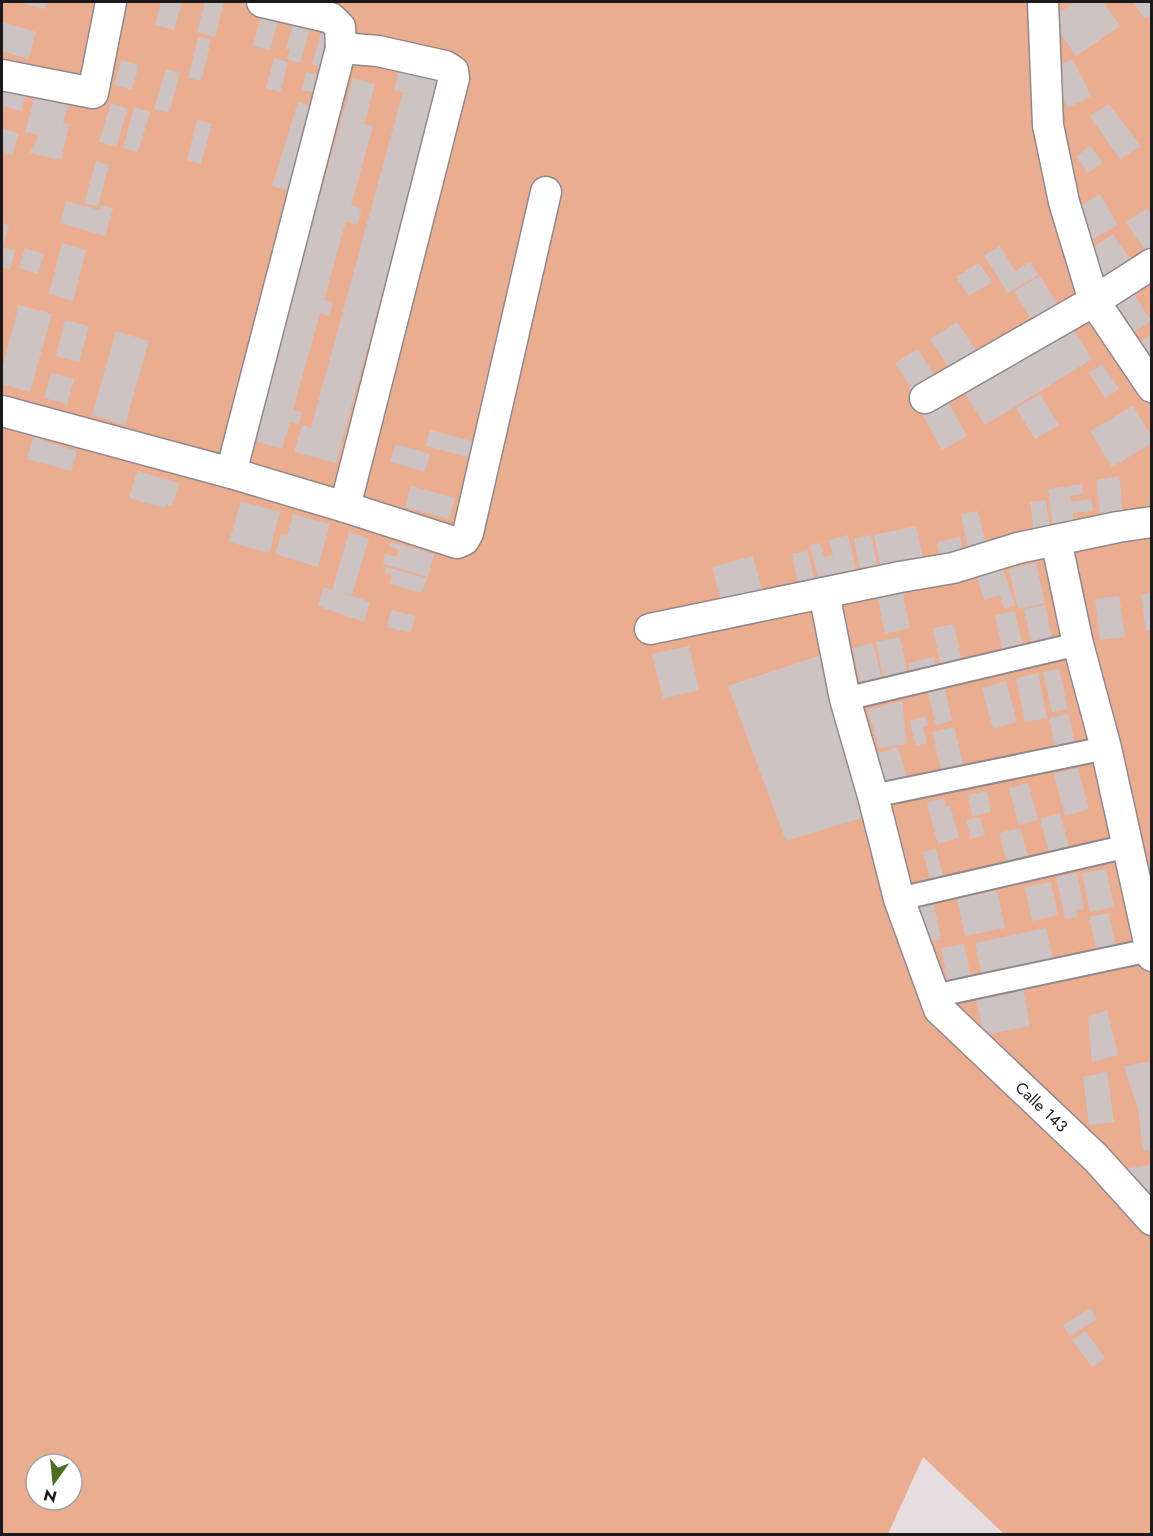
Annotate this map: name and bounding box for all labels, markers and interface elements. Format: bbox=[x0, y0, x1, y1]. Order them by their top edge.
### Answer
street label: Calle 143 bbox=[1010, 1076, 1073, 1138]
north arrow bbox=[24, 1452, 84, 1512]
text: N bbox=[41, 1483, 59, 1509]

